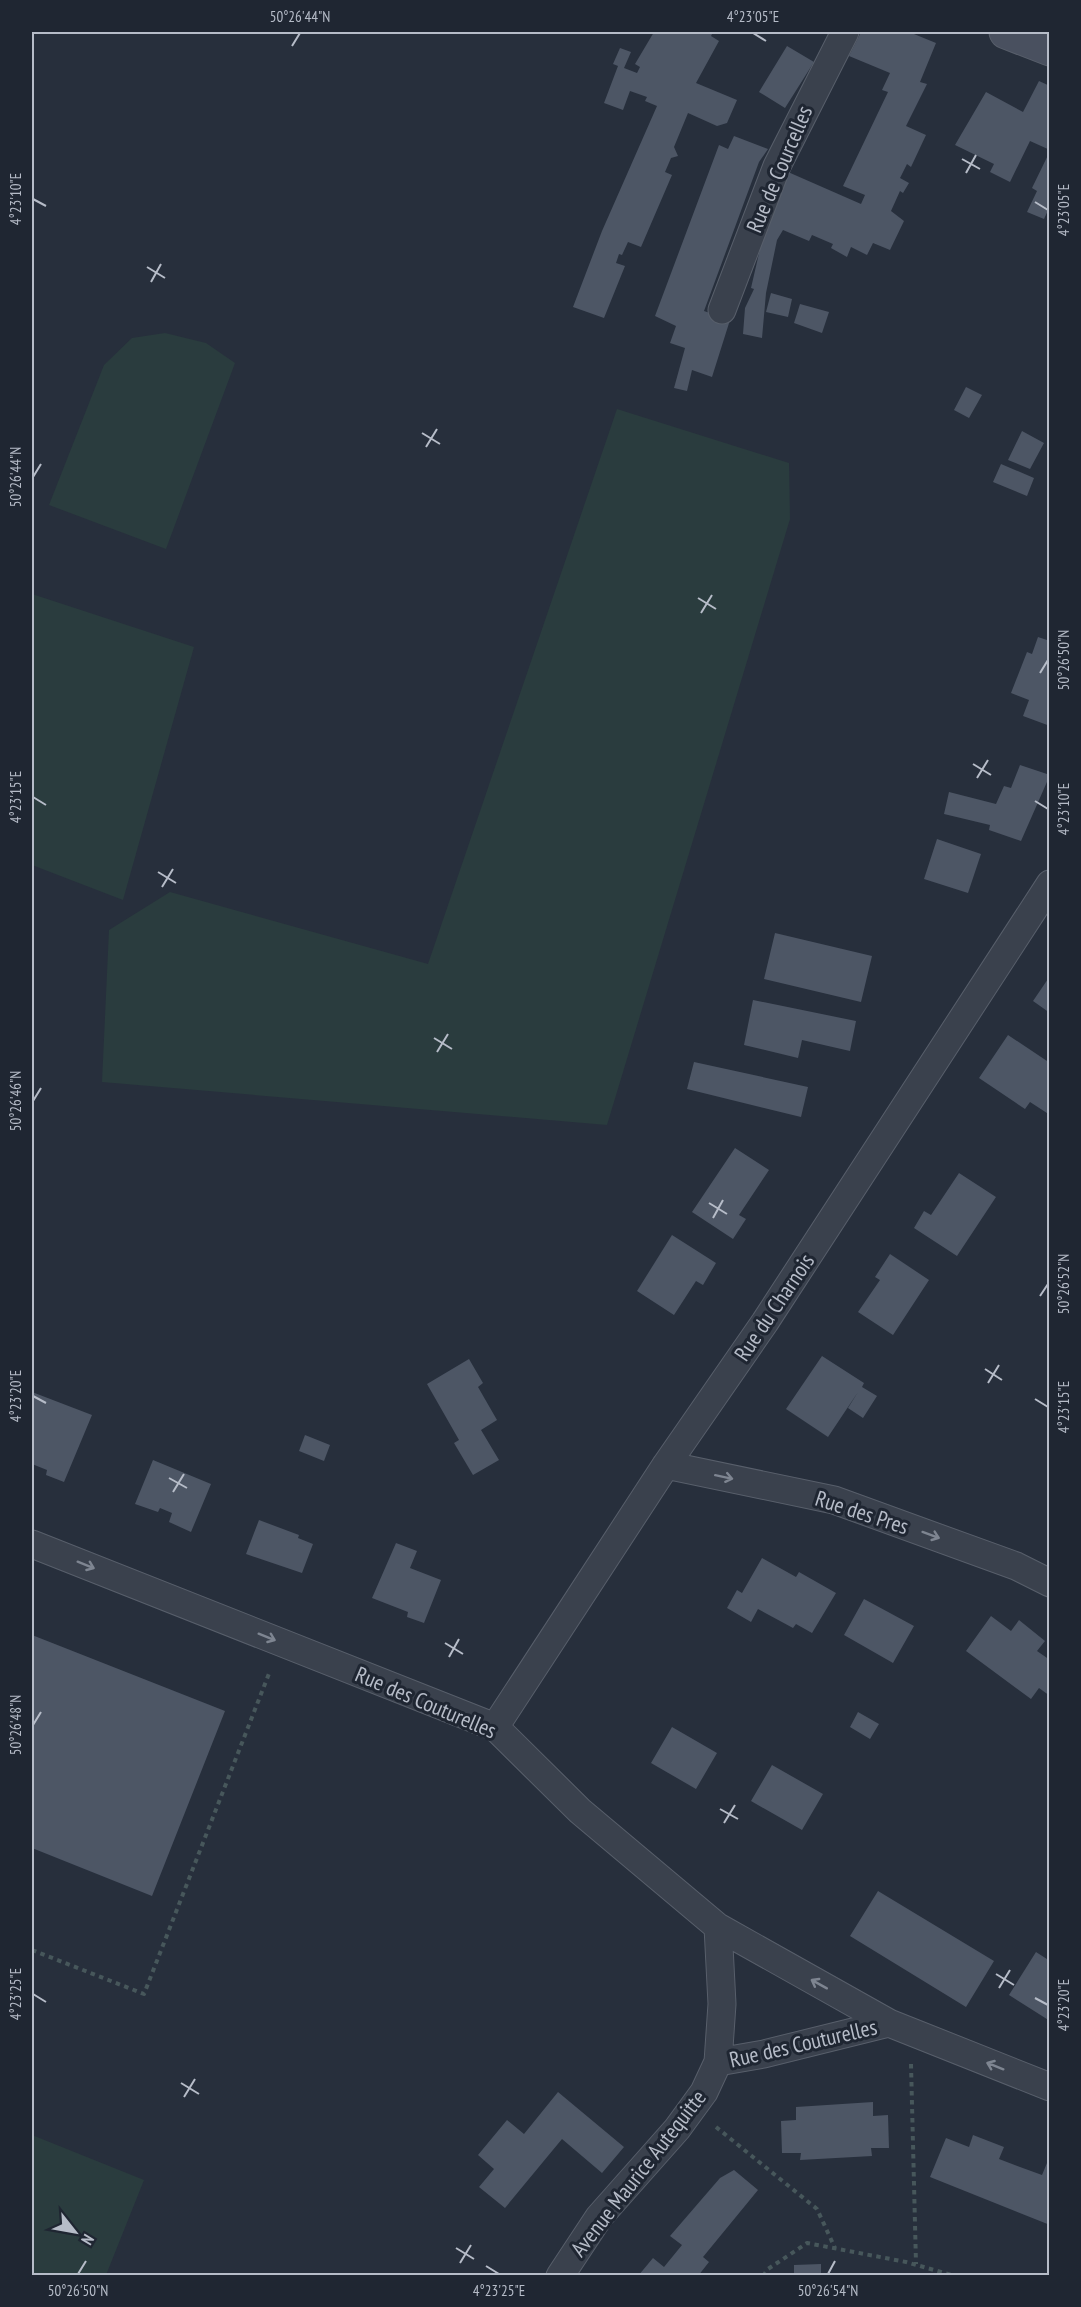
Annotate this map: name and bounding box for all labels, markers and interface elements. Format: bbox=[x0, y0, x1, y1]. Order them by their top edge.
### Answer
text: 50°26'44"N bbox=[270, 7, 330, 26]
text: 4°23'05"E bbox=[727, 7, 779, 26]
street label: Rue de Courcelles bbox=[740, 101, 818, 237]
text: 4°23'10"E bbox=[6, 173, 25, 225]
text: 4°23'05"E bbox=[1054, 184, 1073, 236]
text: 50°26'44"N bbox=[6, 447, 25, 507]
text: 50°26'50"N bbox=[1054, 630, 1073, 690]
text: 4°23'15"E bbox=[6, 771, 25, 823]
text: 4°23'10"E bbox=[1054, 783, 1073, 835]
text: 50°26'46"N bbox=[6, 1071, 25, 1131]
street label: Rue du Charnois bbox=[728, 1248, 820, 1366]
text: 50°26'52"N bbox=[1054, 1254, 1073, 1314]
text: 4°23'20"E bbox=[6, 1370, 25, 1422]
text: 4°23'15"E bbox=[1054, 1381, 1073, 1433]
one-way arrow bbox=[713, 1472, 733, 1483]
street label: Rue des Pres bbox=[812, 1484, 912, 1540]
one-way arrow bbox=[921, 1531, 940, 1542]
one-way arrow bbox=[76, 1560, 95, 1571]
one-way arrow bbox=[257, 1632, 276, 1643]
street label: Rue des Couturelles bbox=[351, 1660, 501, 1744]
text: 50°26'48"N bbox=[6, 1695, 25, 1755]
text: 4°23'25"E bbox=[6, 1968, 25, 2020]
one-way arrow bbox=[811, 1977, 828, 1989]
text: 4°23'20"E bbox=[1054, 1979, 1073, 2031]
street label: Rue des Couturelles bbox=[726, 2012, 880, 2074]
one-way arrow bbox=[986, 2059, 1005, 2070]
street label: Avenue Maurice Autequitte bbox=[564, 2084, 712, 2262]
north arrow bbox=[45, 2202, 105, 2262]
text: N bbox=[77, 2231, 99, 2249]
text: 50°26'50"N bbox=[48, 2281, 108, 2300]
text: 4°23'25"E bbox=[473, 2281, 525, 2300]
text: 50°26'54"N bbox=[798, 2281, 858, 2300]

